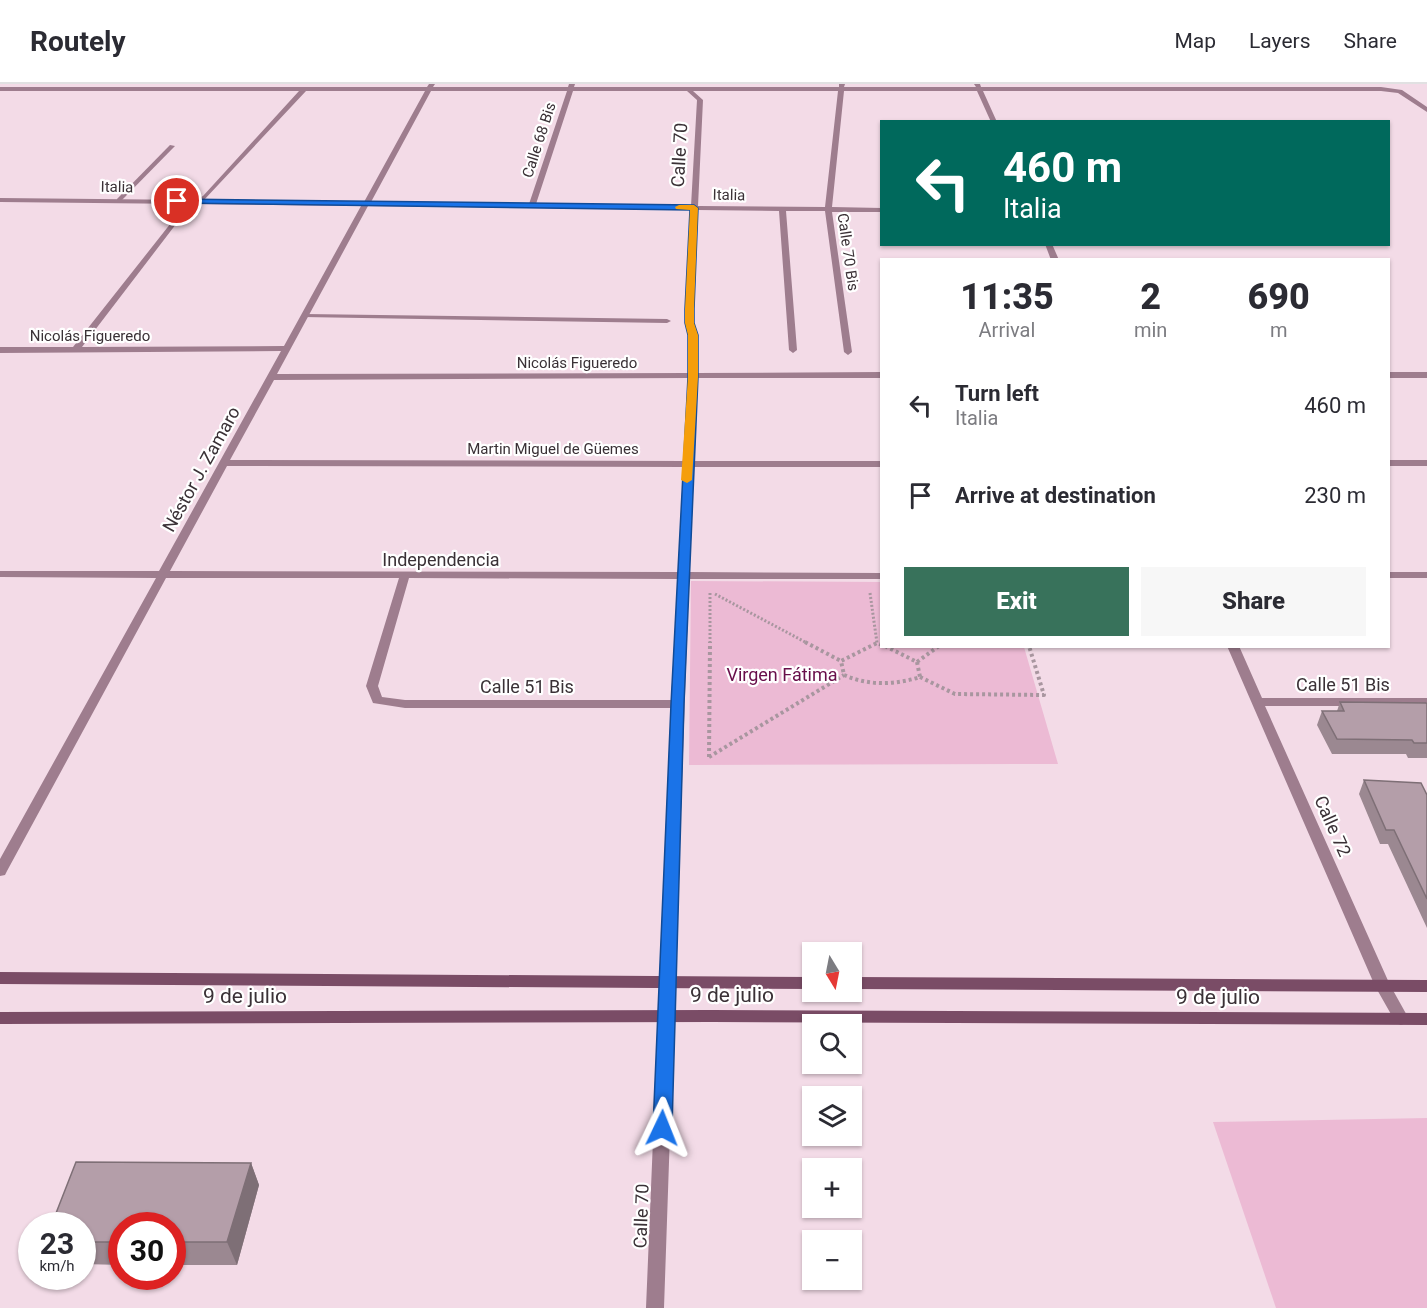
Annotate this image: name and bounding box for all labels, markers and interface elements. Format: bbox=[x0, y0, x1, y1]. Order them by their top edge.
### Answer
text: Routely bbox=[30, 25, 126, 58]
text: Map bbox=[1174, 29, 1216, 53]
text: Layers bbox=[1249, 29, 1310, 53]
text: Share bbox=[1343, 29, 1397, 53]
street label: Calle 68 Bis bbox=[518, 100, 560, 180]
street label: Calle 70 bbox=[667, 122, 691, 188]
text: 460 m bbox=[1003, 143, 1122, 192]
icon: left bbox=[904, 144, 982, 222]
pin bbox=[151, 175, 202, 226]
street label: Italia bbox=[101, 178, 133, 196]
icon: arrive bbox=[160, 184, 193, 217]
street label: Italia bbox=[713, 186, 745, 204]
text: Italia bbox=[1003, 193, 1062, 225]
street label: Calle 70 Bis bbox=[834, 212, 862, 292]
text: 11:35 bbox=[960, 276, 1054, 318]
text: 2 bbox=[1140, 276, 1161, 318]
text: 690 bbox=[1248, 276, 1310, 318]
text: Arrival bbox=[979, 318, 1035, 342]
text: min bbox=[1134, 318, 1167, 342]
text: m bbox=[1270, 318, 1287, 342]
street label: Nicolás Figueredo bbox=[30, 327, 150, 345]
street label: Nicolás Figueredo bbox=[517, 354, 637, 372]
text: Turn left bbox=[955, 381, 1039, 406]
icon: left bbox=[904, 389, 937, 422]
text: 460 m bbox=[1304, 393, 1366, 418]
street label: Néstor J. Zamaro bbox=[158, 403, 244, 535]
text: Italia bbox=[955, 406, 998, 430]
street label: Martin Miguel de Güemes bbox=[467, 440, 639, 458]
icon: arrive bbox=[904, 479, 937, 512]
text: Arrive at destination bbox=[955, 483, 1156, 508]
text: 230 m bbox=[1304, 483, 1366, 508]
street label: Independencia bbox=[382, 549, 500, 570]
button: Exit bbox=[904, 567, 1129, 636]
button: Share bbox=[1141, 567, 1366, 636]
park label: Virgen Fátima bbox=[726, 664, 838, 685]
street label: Calle 51 Bis bbox=[1296, 674, 1390, 695]
street label: Calle 51 Bis bbox=[480, 676, 574, 697]
street label: Calle 72 bbox=[1310, 792, 1356, 860]
north arrow bbox=[802, 942, 862, 1002]
map controls bbox=[802, 942, 862, 1290]
street label: 9 de julio bbox=[690, 983, 774, 1007]
street label: 9 de julio bbox=[203, 984, 287, 1008]
street label: 9 de julio bbox=[1176, 985, 1260, 1009]
button: search bbox=[802, 1014, 862, 1074]
button: layers bbox=[802, 1086, 862, 1146]
position arrow bbox=[630, 1096, 694, 1160]
button: + bbox=[802, 1158, 862, 1218]
street label: Calle 70 bbox=[629, 1183, 653, 1249]
speed limit sign: 30 bbox=[108, 1212, 186, 1290]
text: 23 bbox=[40, 1226, 74, 1261]
button: − bbox=[802, 1230, 862, 1290]
text: km/h bbox=[39, 1257, 75, 1275]

